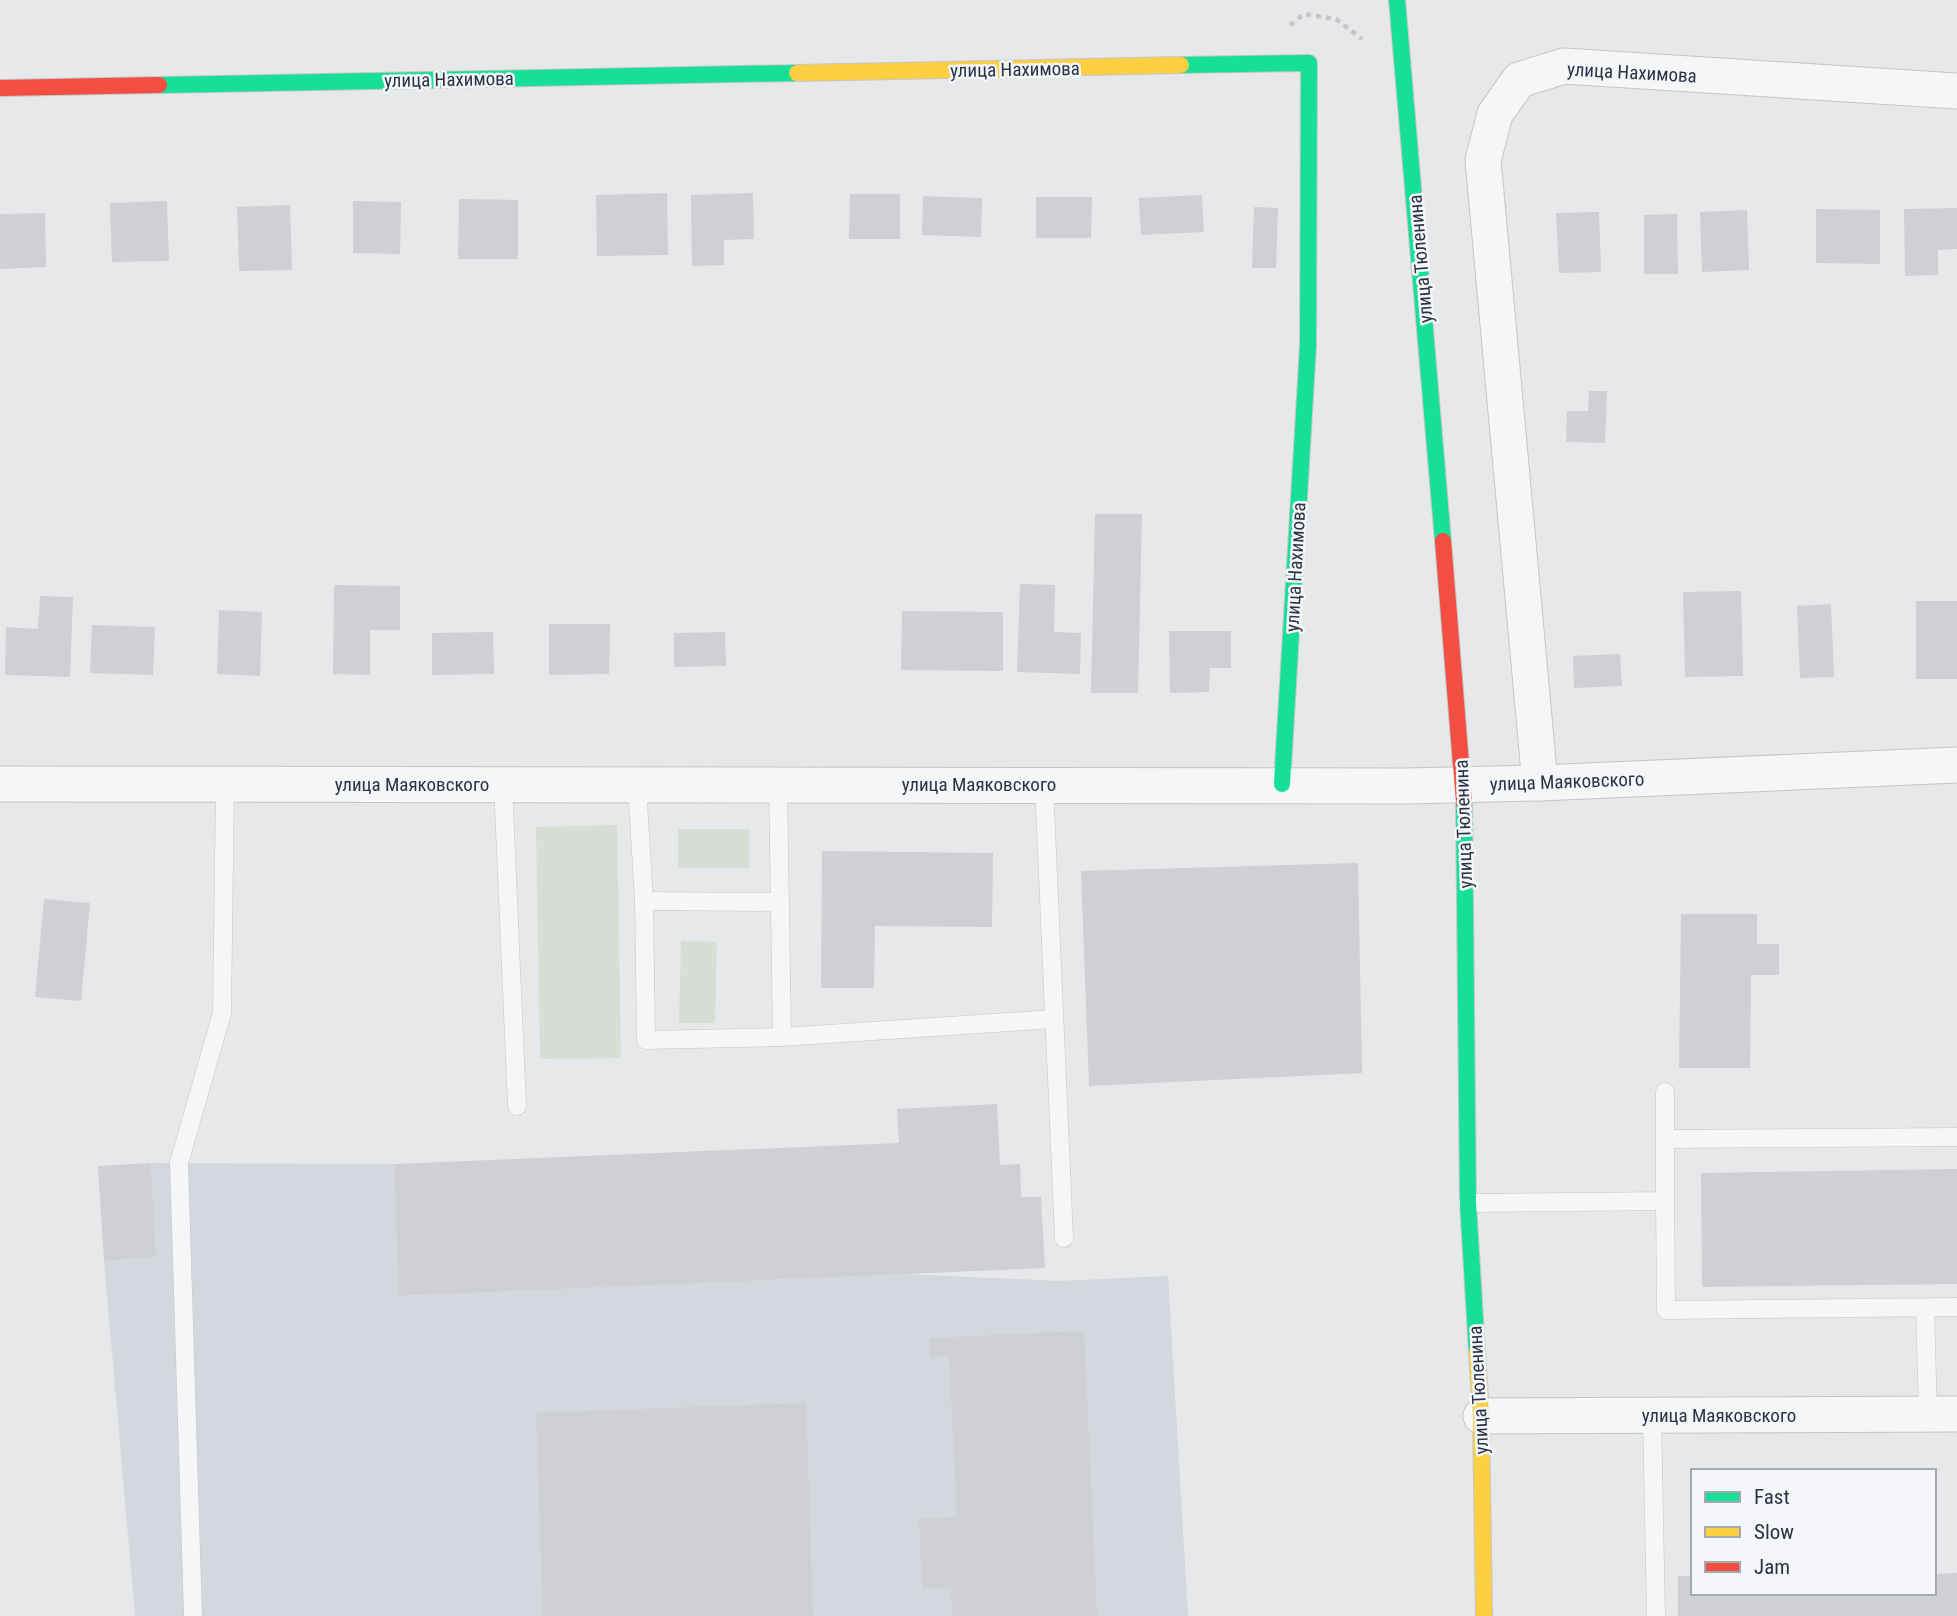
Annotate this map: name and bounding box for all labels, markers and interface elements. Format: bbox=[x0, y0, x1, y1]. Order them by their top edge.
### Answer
street label: улица Нахимова bbox=[950, 57, 1080, 82]
street label: улица Нахимова bbox=[1567, 58, 1697, 87]
street label: улица Нахимова bbox=[384, 67, 514, 92]
street label: улица Тюленина bbox=[1403, 194, 1438, 324]
street label: улица Нахимова bbox=[1281, 502, 1310, 632]
street label: улица Тюленина bbox=[1450, 759, 1477, 889]
street label: улица Маяковского bbox=[1489, 767, 1645, 796]
street label: улица Маяковского bbox=[335, 773, 489, 796]
street label: улица Маяковского bbox=[902, 773, 1056, 796]
street label: улица Тюленина bbox=[1464, 1325, 1493, 1455]
street label: улица Маяковского bbox=[1642, 1404, 1796, 1427]
legend bbox=[1691, 1469, 1936, 1595]
text: Fast bbox=[1754, 1485, 1790, 1509]
text: Slow bbox=[1754, 1520, 1794, 1544]
text: Jam bbox=[1754, 1555, 1790, 1579]

